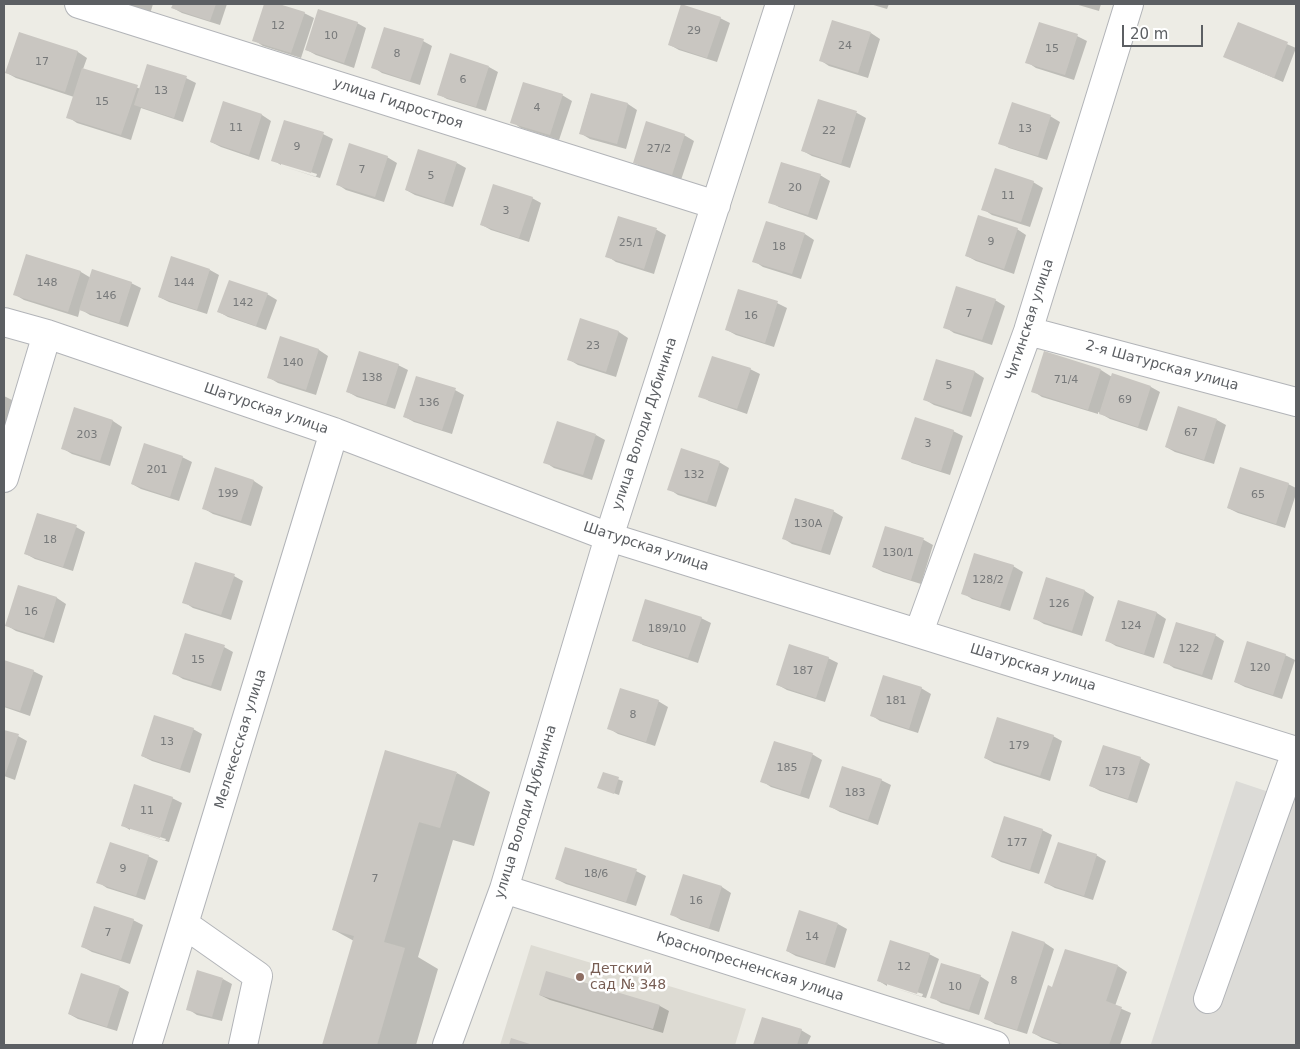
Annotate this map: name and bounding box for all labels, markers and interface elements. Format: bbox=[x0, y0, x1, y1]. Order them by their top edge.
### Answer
scale bar bbox=[1125, 15, 1206, 47]
house number: 12 bbox=[271, 19, 285, 33]
house number: 29 bbox=[687, 24, 701, 38]
text: 20 m bbox=[1130, 25, 1168, 43]
house number: 10 bbox=[324, 29, 338, 43]
house number: 24 bbox=[838, 39, 852, 53]
house number: 15 bbox=[1045, 42, 1059, 56]
house number: 8 bbox=[394, 47, 400, 61]
house number: 17 bbox=[35, 55, 49, 69]
house number: 6 bbox=[460, 73, 466, 87]
street label: улица Гидростроя bbox=[331, 75, 465, 133]
house number: 13 bbox=[154, 84, 168, 98]
house number: 15 bbox=[95, 95, 109, 109]
house number: 4 bbox=[534, 101, 540, 115]
house number: 11 bbox=[229, 121, 243, 135]
house number: 13 bbox=[1018, 122, 1032, 136]
house number: 22 bbox=[822, 124, 836, 138]
house number: 9 bbox=[294, 140, 300, 154]
house number: 27/2 bbox=[647, 142, 671, 156]
house number: 7 bbox=[359, 163, 365, 177]
house number: 5 bbox=[428, 169, 434, 183]
house number: 20 bbox=[788, 181, 802, 195]
house number: 11 bbox=[1001, 189, 1015, 203]
house number: 3 bbox=[503, 204, 509, 218]
house number: 9 bbox=[988, 235, 994, 249]
house number: 25/1 bbox=[619, 236, 643, 250]
house number: 18 bbox=[772, 240, 786, 254]
street label: Читинская улица bbox=[1002, 257, 1058, 383]
house number: 148 bbox=[37, 276, 57, 290]
house number: 144 bbox=[174, 276, 194, 290]
house number: 146 bbox=[96, 289, 116, 303]
house number: 142 bbox=[233, 296, 253, 310]
house number: 7 bbox=[966, 307, 972, 321]
house number: 16 bbox=[744, 309, 758, 323]
street label: улица Володи Дубинина bbox=[609, 335, 681, 513]
street label: 2-я Шатурская улица bbox=[1084, 337, 1240, 395]
house number: 23 bbox=[586, 339, 600, 353]
house number: 140 bbox=[283, 356, 303, 370]
house number: 138 bbox=[362, 371, 382, 385]
house number: 71/4 bbox=[1054, 373, 1078, 387]
house number: 5 bbox=[946, 379, 952, 393]
street label: Шатурская улица bbox=[201, 380, 331, 438]
house number: 69 bbox=[1118, 393, 1132, 407]
house number: 136 bbox=[419, 396, 439, 410]
house number: 67 bbox=[1184, 426, 1198, 440]
house number: 203 bbox=[77, 428, 97, 442]
house number: 3 bbox=[925, 437, 931, 451]
house number: 201 bbox=[147, 463, 167, 477]
house number: 132 bbox=[684, 468, 704, 482]
house number: 199 bbox=[218, 487, 238, 501]
house number: 65 bbox=[1251, 488, 1265, 502]
house number: 130А bbox=[794, 517, 822, 531]
street label: Шатурская улица bbox=[581, 519, 711, 575]
house number: 18 bbox=[43, 533, 57, 547]
house number: 130/1 bbox=[882, 546, 914, 560]
house number: 128/2 bbox=[972, 573, 1004, 587]
house number: 126 bbox=[1049, 597, 1069, 611]
house number: 16 bbox=[24, 605, 38, 619]
house number: 124 bbox=[1121, 619, 1141, 633]
house number: 189/10 bbox=[648, 622, 686, 636]
street label: Шатурская улица bbox=[968, 641, 1098, 695]
house number: 122 bbox=[1179, 642, 1199, 656]
house number: 15 bbox=[191, 653, 205, 667]
house number: 120 bbox=[1250, 661, 1270, 675]
house number: 187 bbox=[793, 664, 813, 678]
street label: Мелекесская улица bbox=[212, 667, 270, 811]
house number: 181 bbox=[886, 694, 906, 708]
house number: 8 bbox=[630, 708, 636, 722]
street label: улица Володи Дубинина bbox=[492, 723, 560, 901]
house number: 13 bbox=[160, 735, 174, 749]
house number: 179 bbox=[1009, 739, 1029, 753]
house number: 185 bbox=[777, 761, 797, 775]
house number: 173 bbox=[1105, 765, 1125, 779]
house number: 183 bbox=[845, 786, 865, 800]
house number: 11 bbox=[140, 804, 154, 818]
house number: 177 bbox=[1007, 836, 1027, 850]
house number: 9 bbox=[120, 862, 126, 876]
house number: 18/6 bbox=[584, 867, 608, 881]
house number: 7 bbox=[372, 872, 378, 886]
house number: 16 bbox=[689, 894, 703, 908]
house number: 7 bbox=[105, 926, 111, 940]
street label: Краснопресненская улица bbox=[654, 929, 846, 1005]
house number: 14 bbox=[805, 930, 819, 944]
house number: 12 bbox=[897, 960, 911, 974]
place label: Детский сад № 348 bbox=[590, 961, 666, 994]
marker: Детский сад № 348 bbox=[574, 971, 586, 983]
house number: 8 bbox=[1011, 974, 1017, 988]
house number: 10 bbox=[948, 980, 962, 994]

